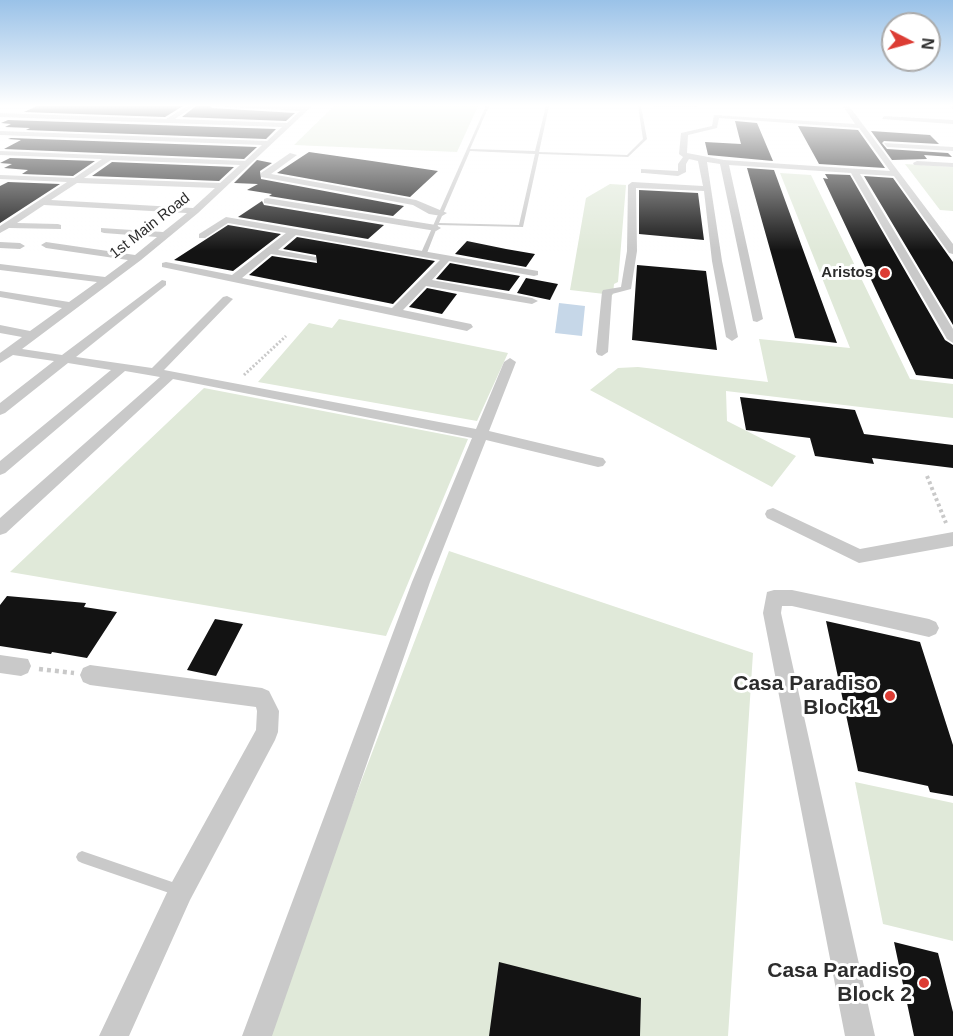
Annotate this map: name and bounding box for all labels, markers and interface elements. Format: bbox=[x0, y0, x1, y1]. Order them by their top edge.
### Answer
north arrow bbox=[881, 12, 941, 72]
text: N bbox=[918, 37, 936, 50]
street label: 1st Main Road bbox=[106, 189, 194, 263]
place label: Aristos bbox=[821, 264, 873, 282]
marker: Aristos bbox=[878, 266, 892, 280]
place label: Casa Paradiso Block 1 bbox=[733, 671, 878, 721]
marker: Casa Paradiso Block 1 bbox=[883, 689, 897, 703]
place label: Casa Paradiso Block 2 bbox=[767, 958, 912, 1008]
marker: Casa Paradiso Block 2 bbox=[917, 976, 931, 990]

